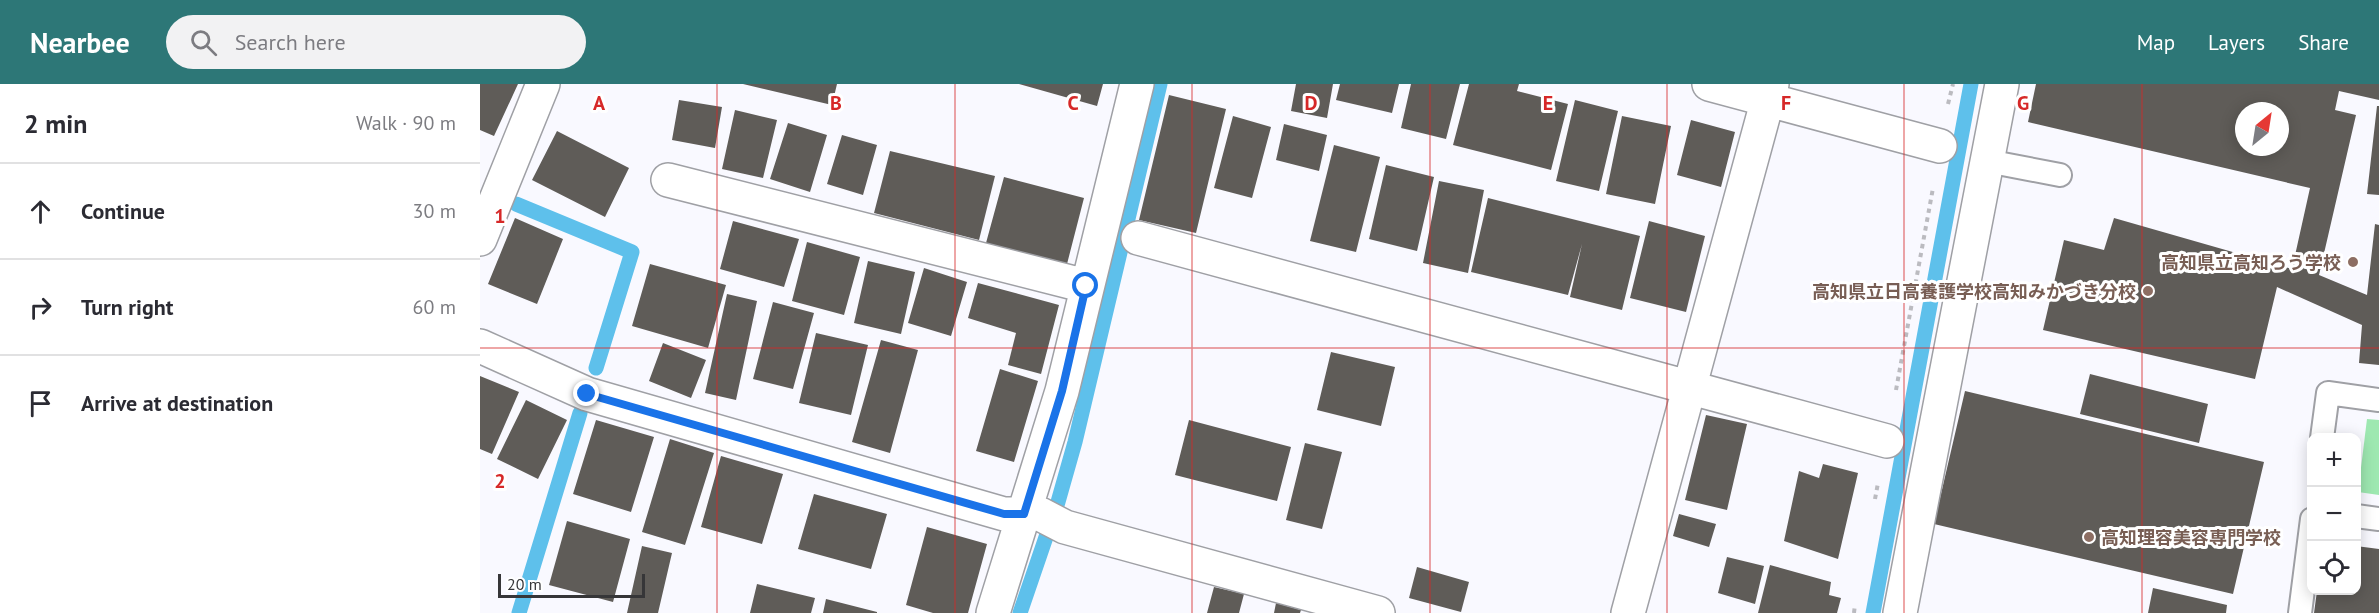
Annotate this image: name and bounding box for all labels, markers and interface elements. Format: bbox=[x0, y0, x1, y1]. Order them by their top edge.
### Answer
search box bbox=[166, 15, 586, 69]
text: Nearbee bbox=[30, 24, 130, 61]
icon: search bbox=[187, 26, 220, 59]
text: Search here bbox=[235, 28, 346, 56]
text: Map bbox=[2137, 29, 2175, 56]
text: Layers bbox=[2208, 29, 2265, 56]
text: Share bbox=[2298, 29, 2349, 56]
text: A bbox=[593, 90, 606, 116]
text: B bbox=[830, 90, 842, 116]
text: C bbox=[1067, 90, 1079, 116]
text: D bbox=[1305, 90, 1318, 116]
text: E bbox=[1543, 90, 1553, 116]
text: F bbox=[1781, 90, 1791, 116]
text: G bbox=[2017, 90, 2029, 116]
north arrow bbox=[2235, 102, 2289, 156]
text: 2 min bbox=[24, 107, 87, 140]
text: Walk · 90 m bbox=[356, 110, 456, 136]
icon: ahead bbox=[24, 195, 57, 228]
text: Continue bbox=[81, 197, 165, 225]
text: 30 m bbox=[413, 198, 456, 224]
text: 1 bbox=[494, 203, 506, 229]
place label: 高知県立高知ろう学校 bbox=[2161, 251, 2341, 274]
marker: 高知県立高知ろう学校 bbox=[2346, 255, 2360, 269]
route start bbox=[1072, 272, 1098, 298]
place label: 高知県立日高養護学校高知みかづき分校 bbox=[1812, 280, 2136, 303]
marker: 高知県立日高養護学校高知みかづき分校 bbox=[2141, 284, 2155, 298]
icon: right bbox=[24, 291, 57, 324]
text: Turn right bbox=[81, 293, 173, 321]
text: 60 m bbox=[413, 294, 456, 320]
route end bbox=[573, 380, 599, 406]
icon: arrive bbox=[24, 387, 57, 420]
text: Arrive at destination bbox=[81, 389, 273, 417]
map controls bbox=[2307, 433, 2361, 595]
button: + bbox=[2307, 433, 2361, 487]
text: 2 bbox=[494, 468, 506, 494]
button: − bbox=[2307, 487, 2361, 541]
place label: 高知理容美容専門学校 bbox=[2101, 526, 2281, 549]
marker: 高知理容美容専門学校 bbox=[2082, 530, 2096, 544]
button: locate bbox=[2307, 541, 2361, 595]
scale bar bbox=[498, 571, 645, 598]
text: 20 m bbox=[507, 574, 542, 594]

